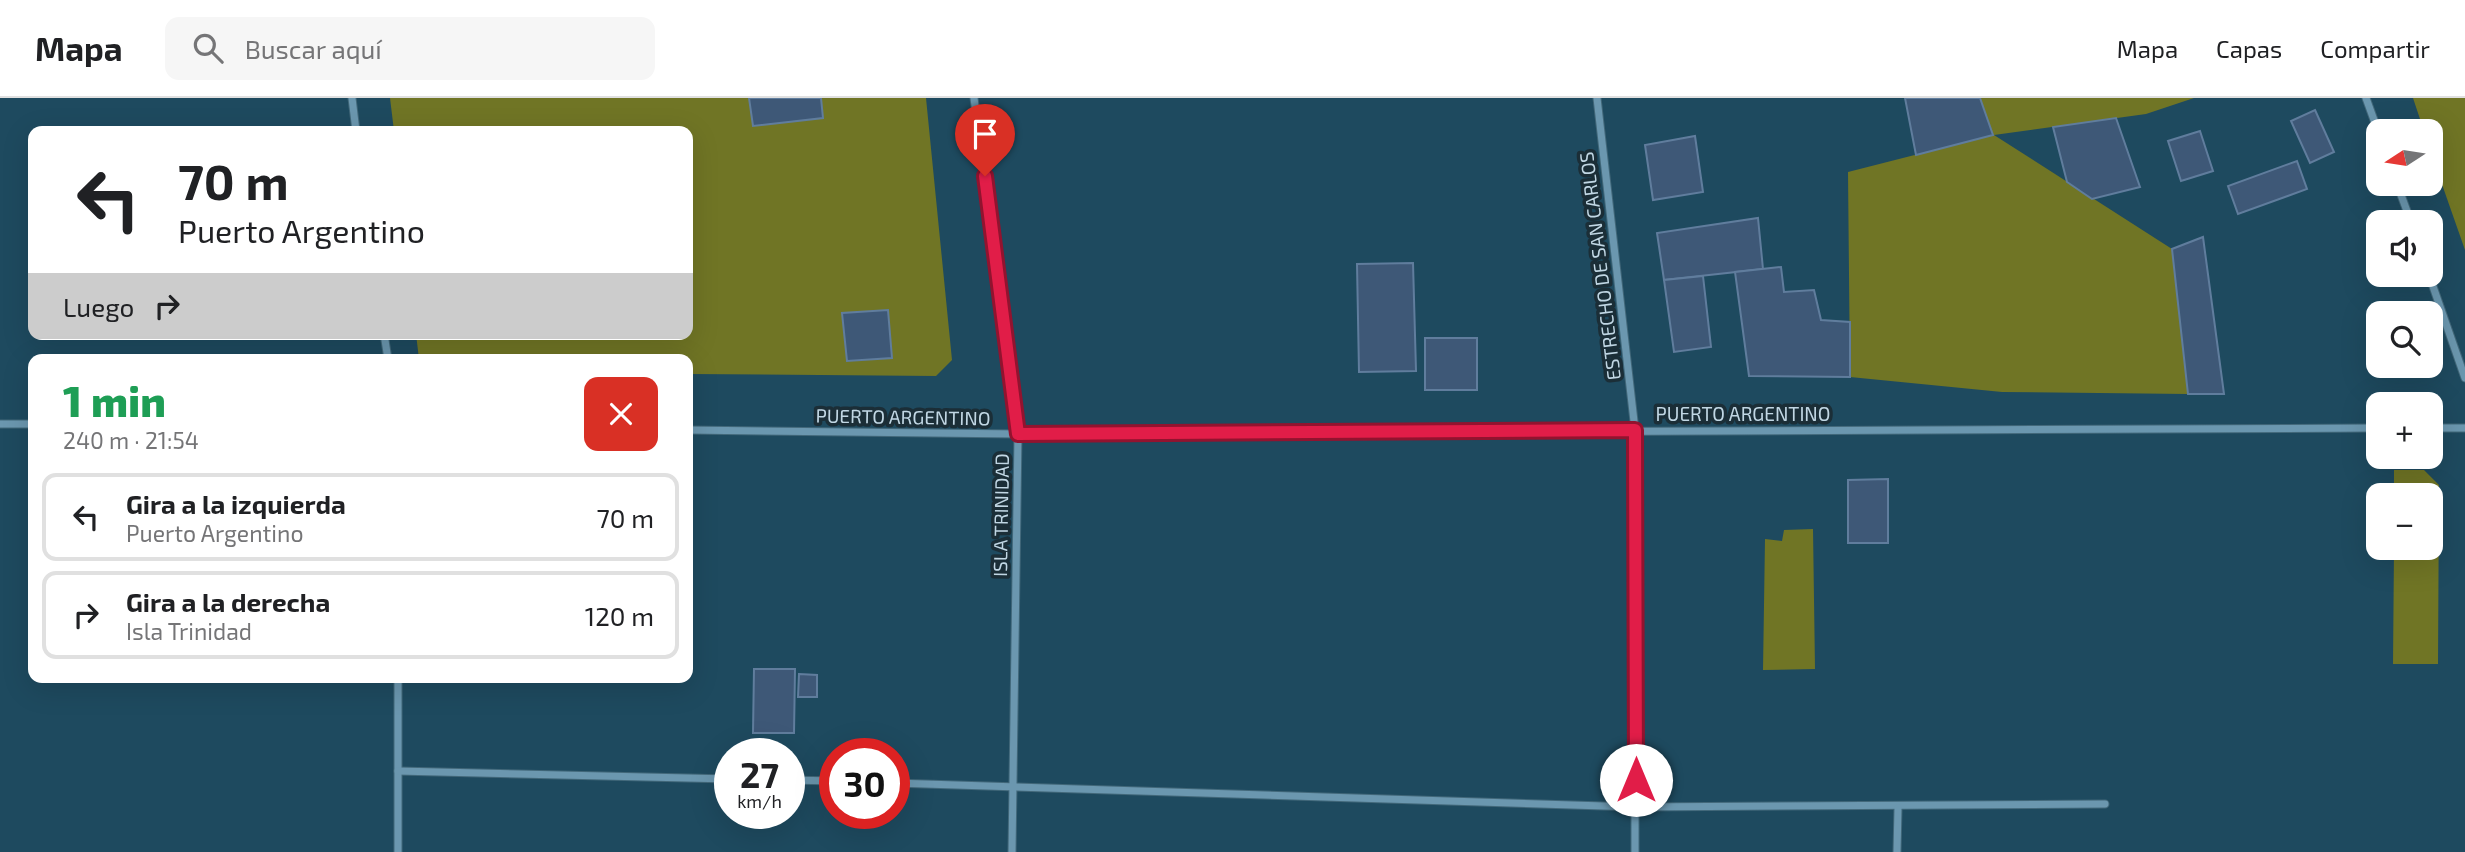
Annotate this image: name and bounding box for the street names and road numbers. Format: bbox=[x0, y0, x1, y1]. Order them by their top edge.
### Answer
street label: ESTRECHO DE SAN CARLOS bbox=[1574, 151, 1625, 382]
street label: PUERTO ARGENTINO bbox=[1656, 402, 1830, 425]
street label: PUERTO ARGENTINO bbox=[815, 403, 991, 430]
street label: ISLA TRINIDAD bbox=[988, 453, 1013, 577]

